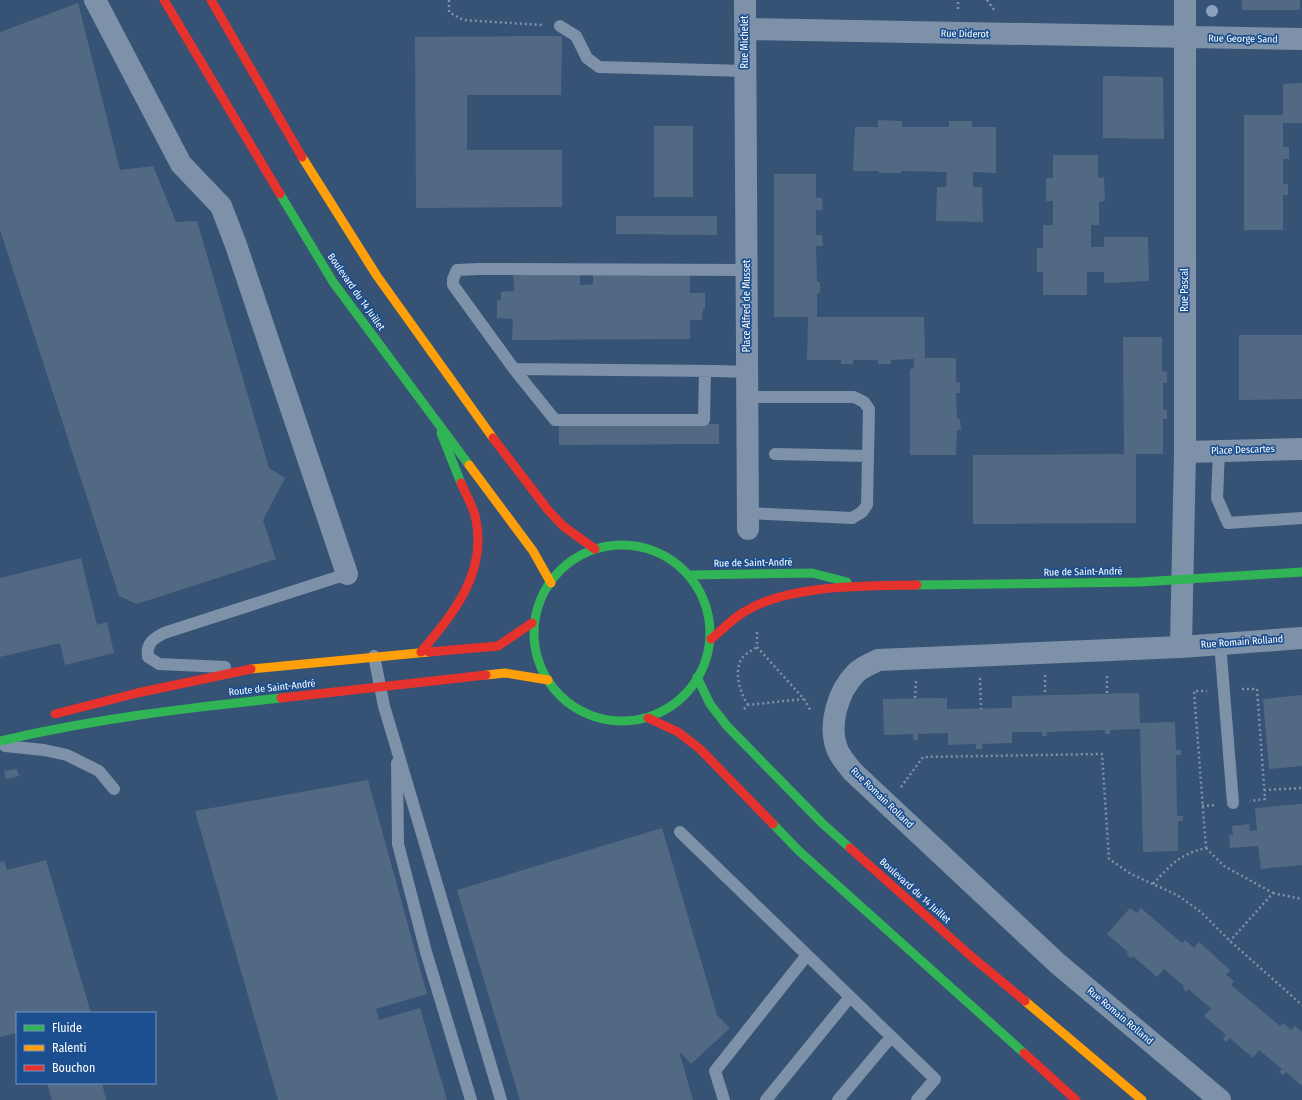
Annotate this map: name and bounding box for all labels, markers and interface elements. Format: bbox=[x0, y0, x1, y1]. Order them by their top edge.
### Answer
street label: Rue Michelet bbox=[739, 15, 751, 68]
street label: Rue Diderot bbox=[941, 28, 990, 40]
street label: Rue George Sand bbox=[1208, 32, 1278, 46]
street label: Boulevard du 14 Juillet bbox=[325, 251, 388, 334]
street label: Place Alfred de Musset bbox=[741, 259, 753, 352]
street label: Rue Pascal bbox=[1179, 268, 1191, 312]
street label: Place Descartes bbox=[1211, 443, 1275, 457]
street label: Rue de Saint-André bbox=[714, 556, 793, 570]
street label: Rue de Saint-André bbox=[1044, 565, 1123, 579]
street label: Rue Romain Rolland bbox=[1200, 633, 1284, 651]
street label: Route de Saint-André bbox=[228, 677, 316, 699]
street label: Rue Romain Rolland bbox=[848, 765, 916, 831]
street label: Boulevard du 14 Juillet bbox=[877, 856, 954, 927]
street label: Rue Romain Rolland bbox=[1085, 985, 1155, 1047]
legend bbox=[16, 1012, 156, 1084]
text: Fluide bbox=[52, 1021, 82, 1035]
text: Ralenti bbox=[52, 1041, 87, 1055]
text: Bouchon bbox=[52, 1061, 95, 1075]

